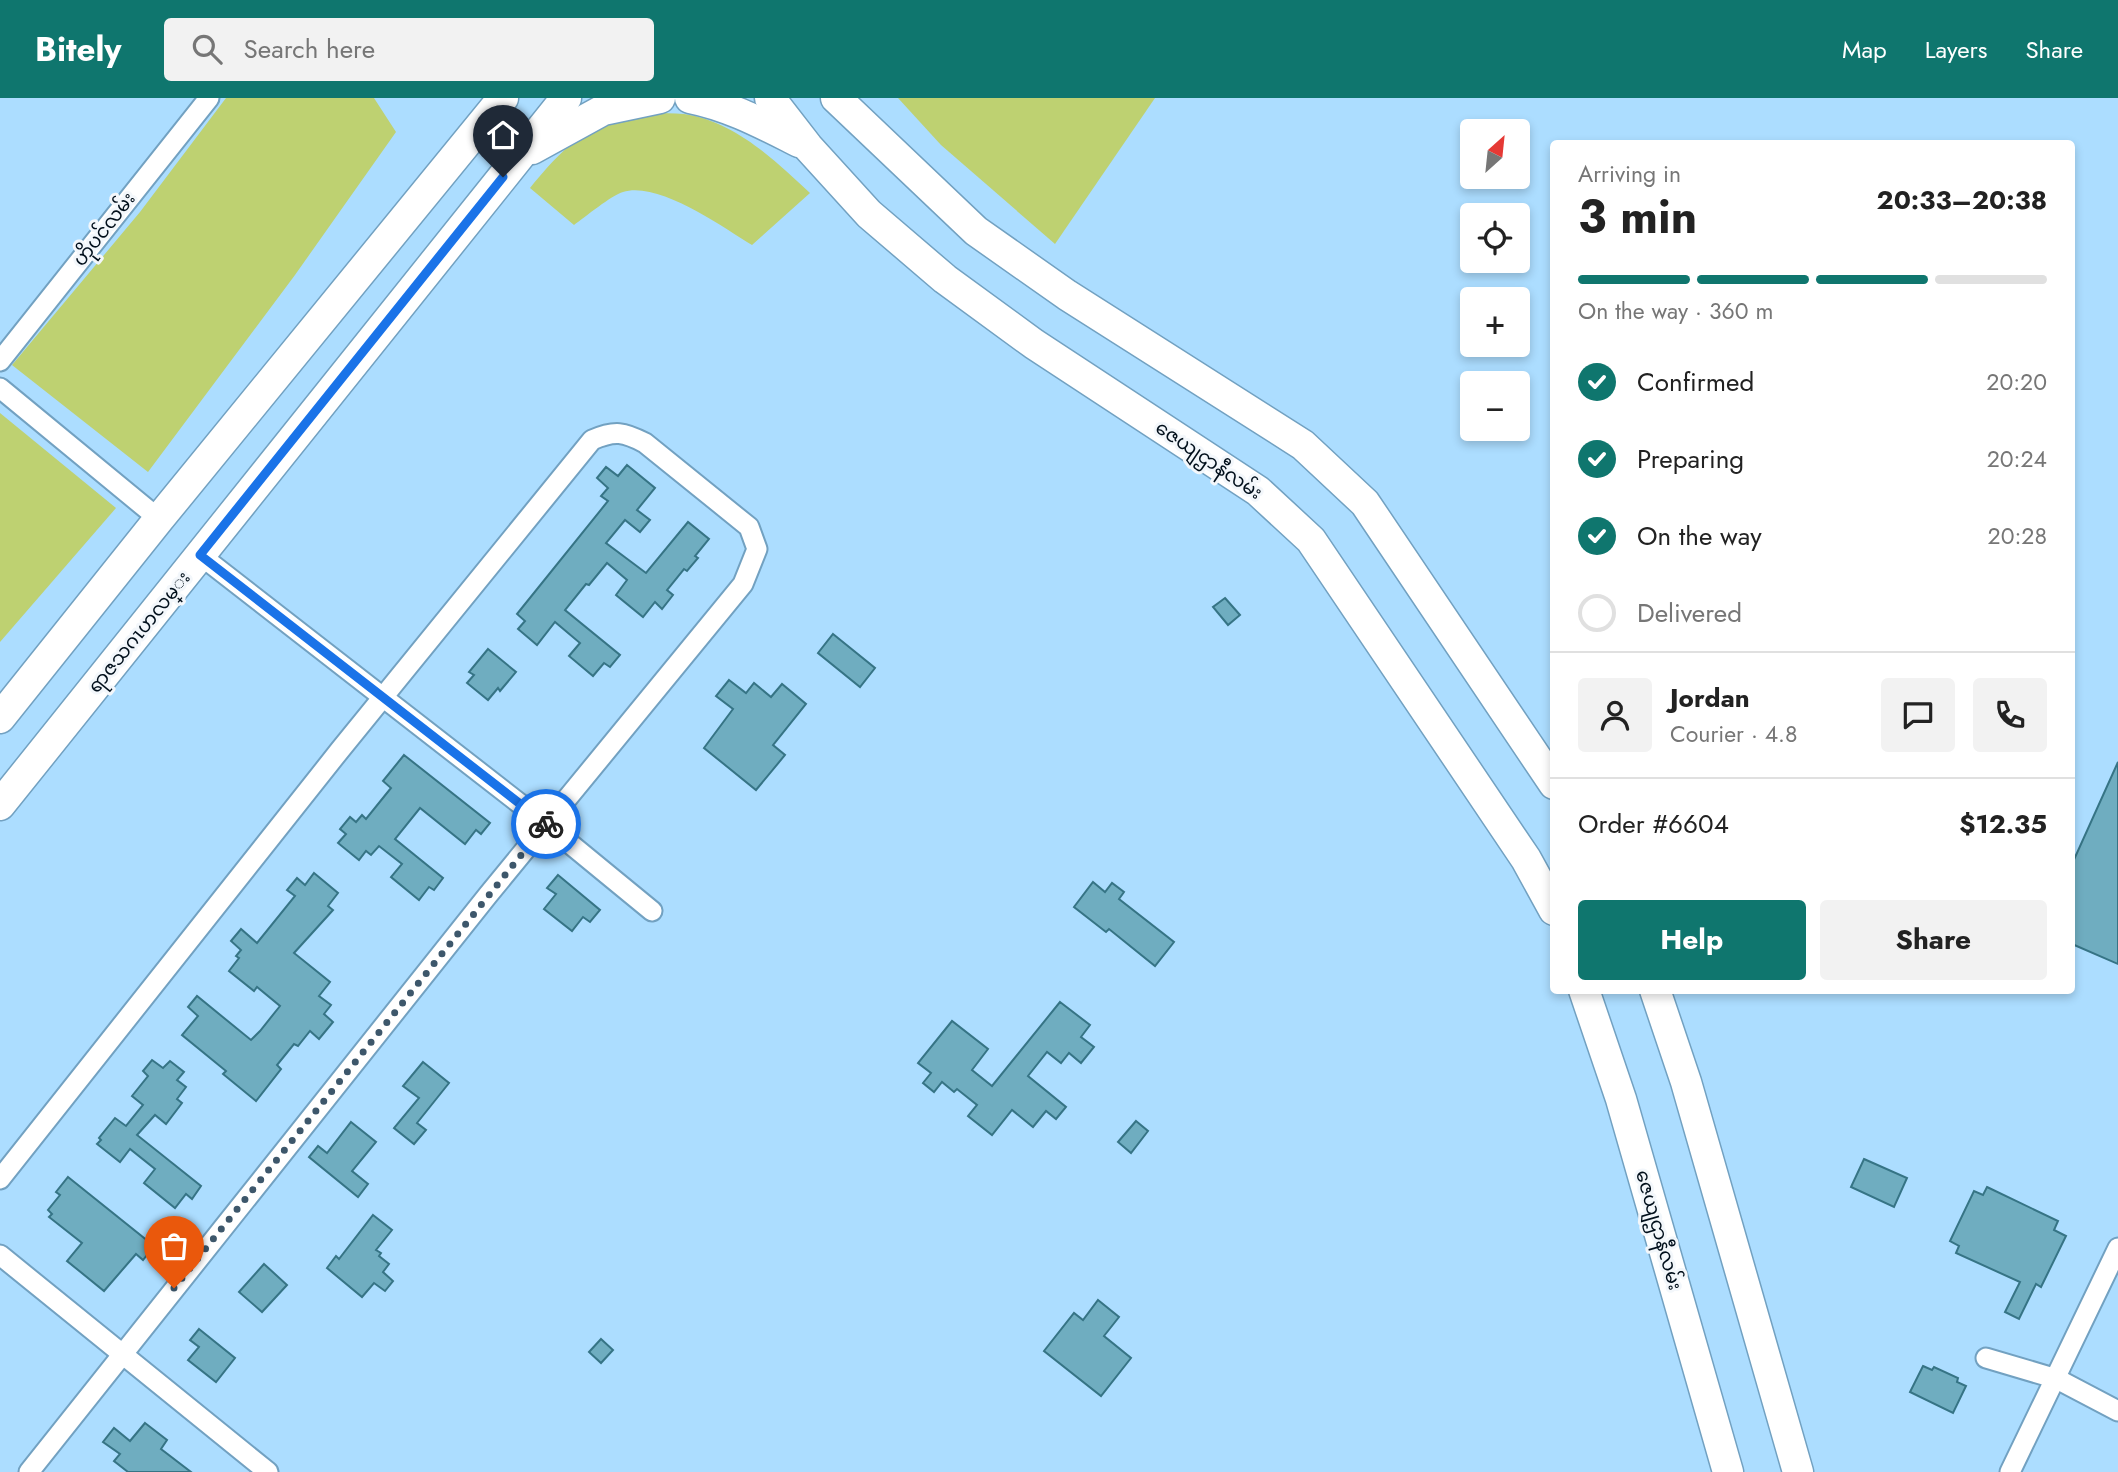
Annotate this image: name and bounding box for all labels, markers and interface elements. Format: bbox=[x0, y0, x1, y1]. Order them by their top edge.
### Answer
search box bbox=[164, 18, 654, 81]
text: Bitely bbox=[35, 26, 122, 73]
icon: search bbox=[188, 30, 226, 68]
text: Search here bbox=[244, 30, 375, 68]
text: Map bbox=[1842, 32, 1887, 67]
text: Layers bbox=[1925, 32, 1987, 67]
text: Share bbox=[2025, 32, 2083, 67]
pin bbox=[473, 105, 533, 177]
icon: home bbox=[484, 116, 522, 154]
north arrow bbox=[1460, 119, 1530, 189]
map controls bbox=[1460, 119, 1530, 441]
text: Arriving in bbox=[1578, 157, 1681, 191]
text: 20:33–20:38 bbox=[1877, 181, 2047, 219]
text: 3 min bbox=[1578, 184, 1697, 250]
street label: ဟိုပင်လမ်း bbox=[66, 186, 144, 274]
button: locate bbox=[1460, 203, 1530, 273]
button: + bbox=[1460, 287, 1530, 357]
text: On the way · 360 m bbox=[1578, 294, 1773, 328]
icon: check bbox=[1578, 363, 1616, 401]
text: Confirmed bbox=[1637, 363, 1754, 401]
text: 20:20 bbox=[1986, 365, 2047, 399]
button: − bbox=[1460, 371, 1530, 441]
street label: ဇေယျဌာနီလမ်း bbox=[1149, 413, 1268, 507]
icon: check bbox=[1578, 440, 1616, 478]
text: Preparing bbox=[1637, 440, 1744, 478]
text: 20:24 bbox=[1987, 442, 2047, 476]
icon: check bbox=[1578, 517, 1616, 555]
text: On the way bbox=[1637, 517, 1762, 555]
text: 20:28 bbox=[1988, 519, 2047, 553]
street label: ရာဇသဂၤဟလမ္း bbox=[81, 565, 198, 700]
text: Delivered bbox=[1637, 594, 1742, 632]
button: person bbox=[1578, 678, 1652, 752]
button: chat bbox=[1881, 678, 1955, 752]
button: phone bbox=[1973, 678, 2047, 752]
text: Jordan bbox=[1670, 679, 1750, 717]
text: Courier · 4.8 bbox=[1670, 717, 1798, 751]
courier bbox=[511, 789, 581, 859]
icon: bike bbox=[527, 805, 565, 843]
text: Order #6604 bbox=[1578, 805, 1729, 843]
text: $12.35 bbox=[1959, 805, 2047, 843]
button: Help bbox=[1578, 900, 1806, 980]
button: Share bbox=[1820, 900, 2047, 980]
street label: ဇေယျဌာနီလမ်း bbox=[1627, 1166, 1690, 1294]
pin bbox=[144, 1216, 204, 1288]
icon: bag bbox=[155, 1227, 193, 1265]

